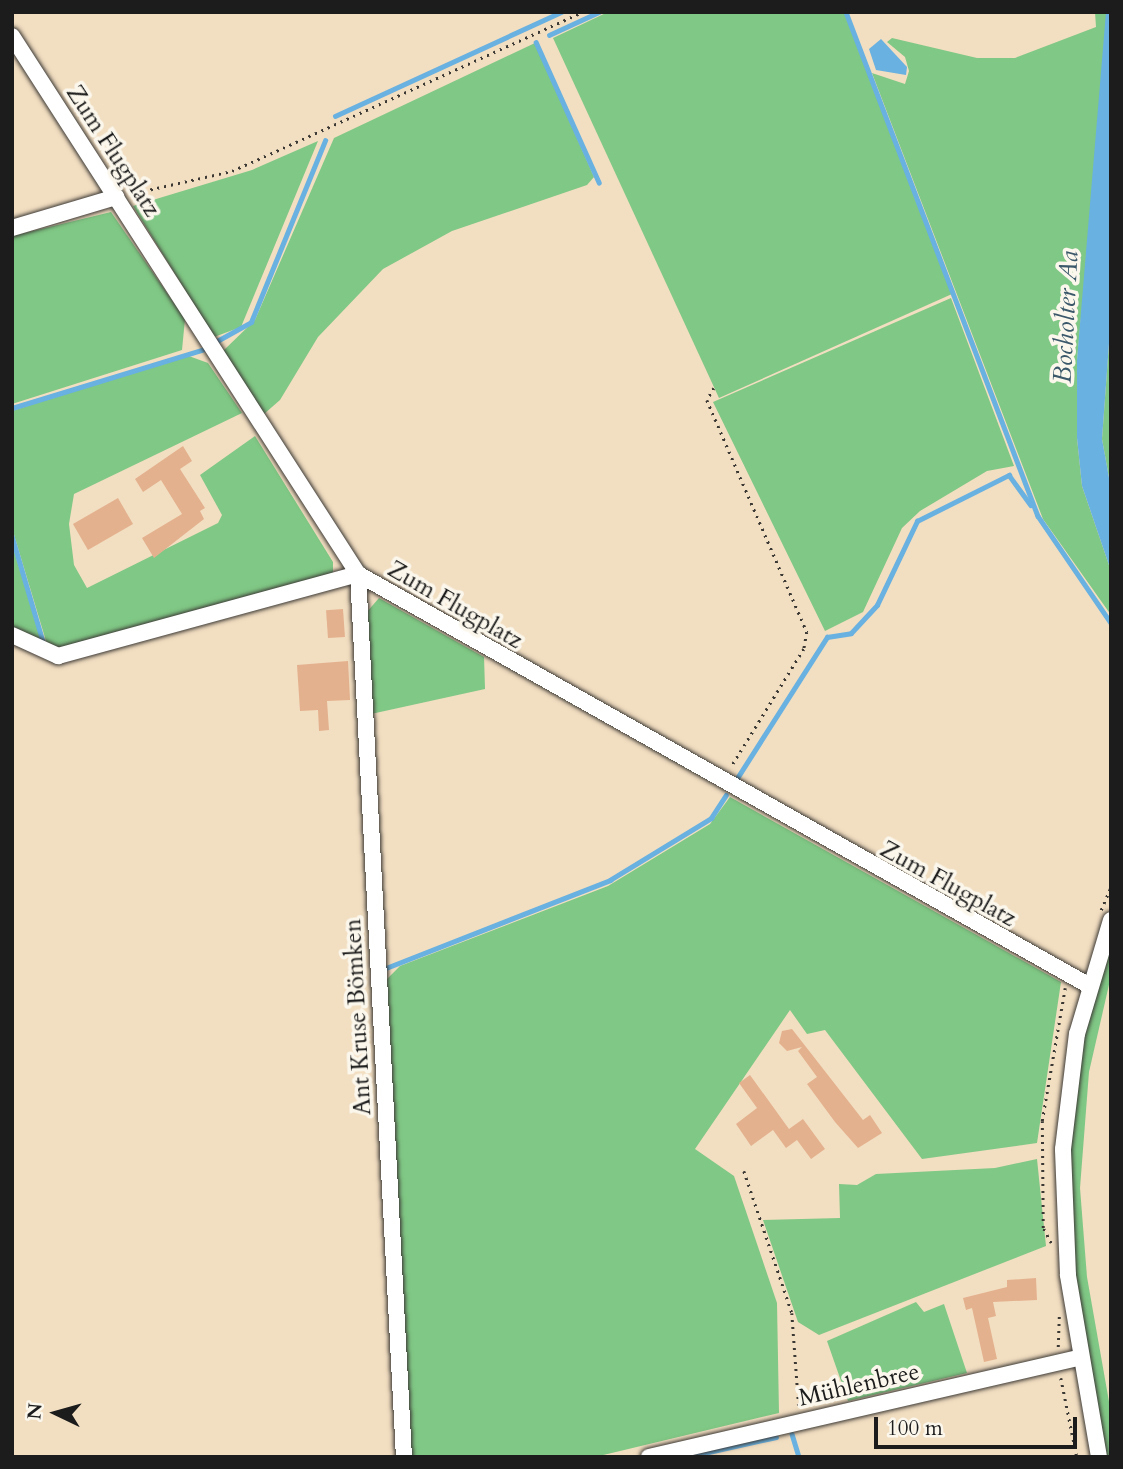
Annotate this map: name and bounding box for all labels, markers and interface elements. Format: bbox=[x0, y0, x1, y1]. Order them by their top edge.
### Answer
street label: Zum Flugplatz bbox=[60, 80, 166, 222]
water label: Bocholter Aa bbox=[1047, 250, 1085, 384]
street label: Zum Flugplatz bbox=[382, 555, 528, 655]
street label: Zum Flugplatz bbox=[875, 835, 1021, 933]
street label: Ant Kruse Bömken bbox=[338, 918, 378, 1116]
street label: Mühlenbree bbox=[796, 1357, 922, 1413]
north arrow bbox=[21, 1378, 91, 1448]
text: N bbox=[21, 1402, 49, 1421]
scale bar bbox=[878, 1402, 1081, 1446]
text: 100 m bbox=[887, 1414, 943, 1443]

